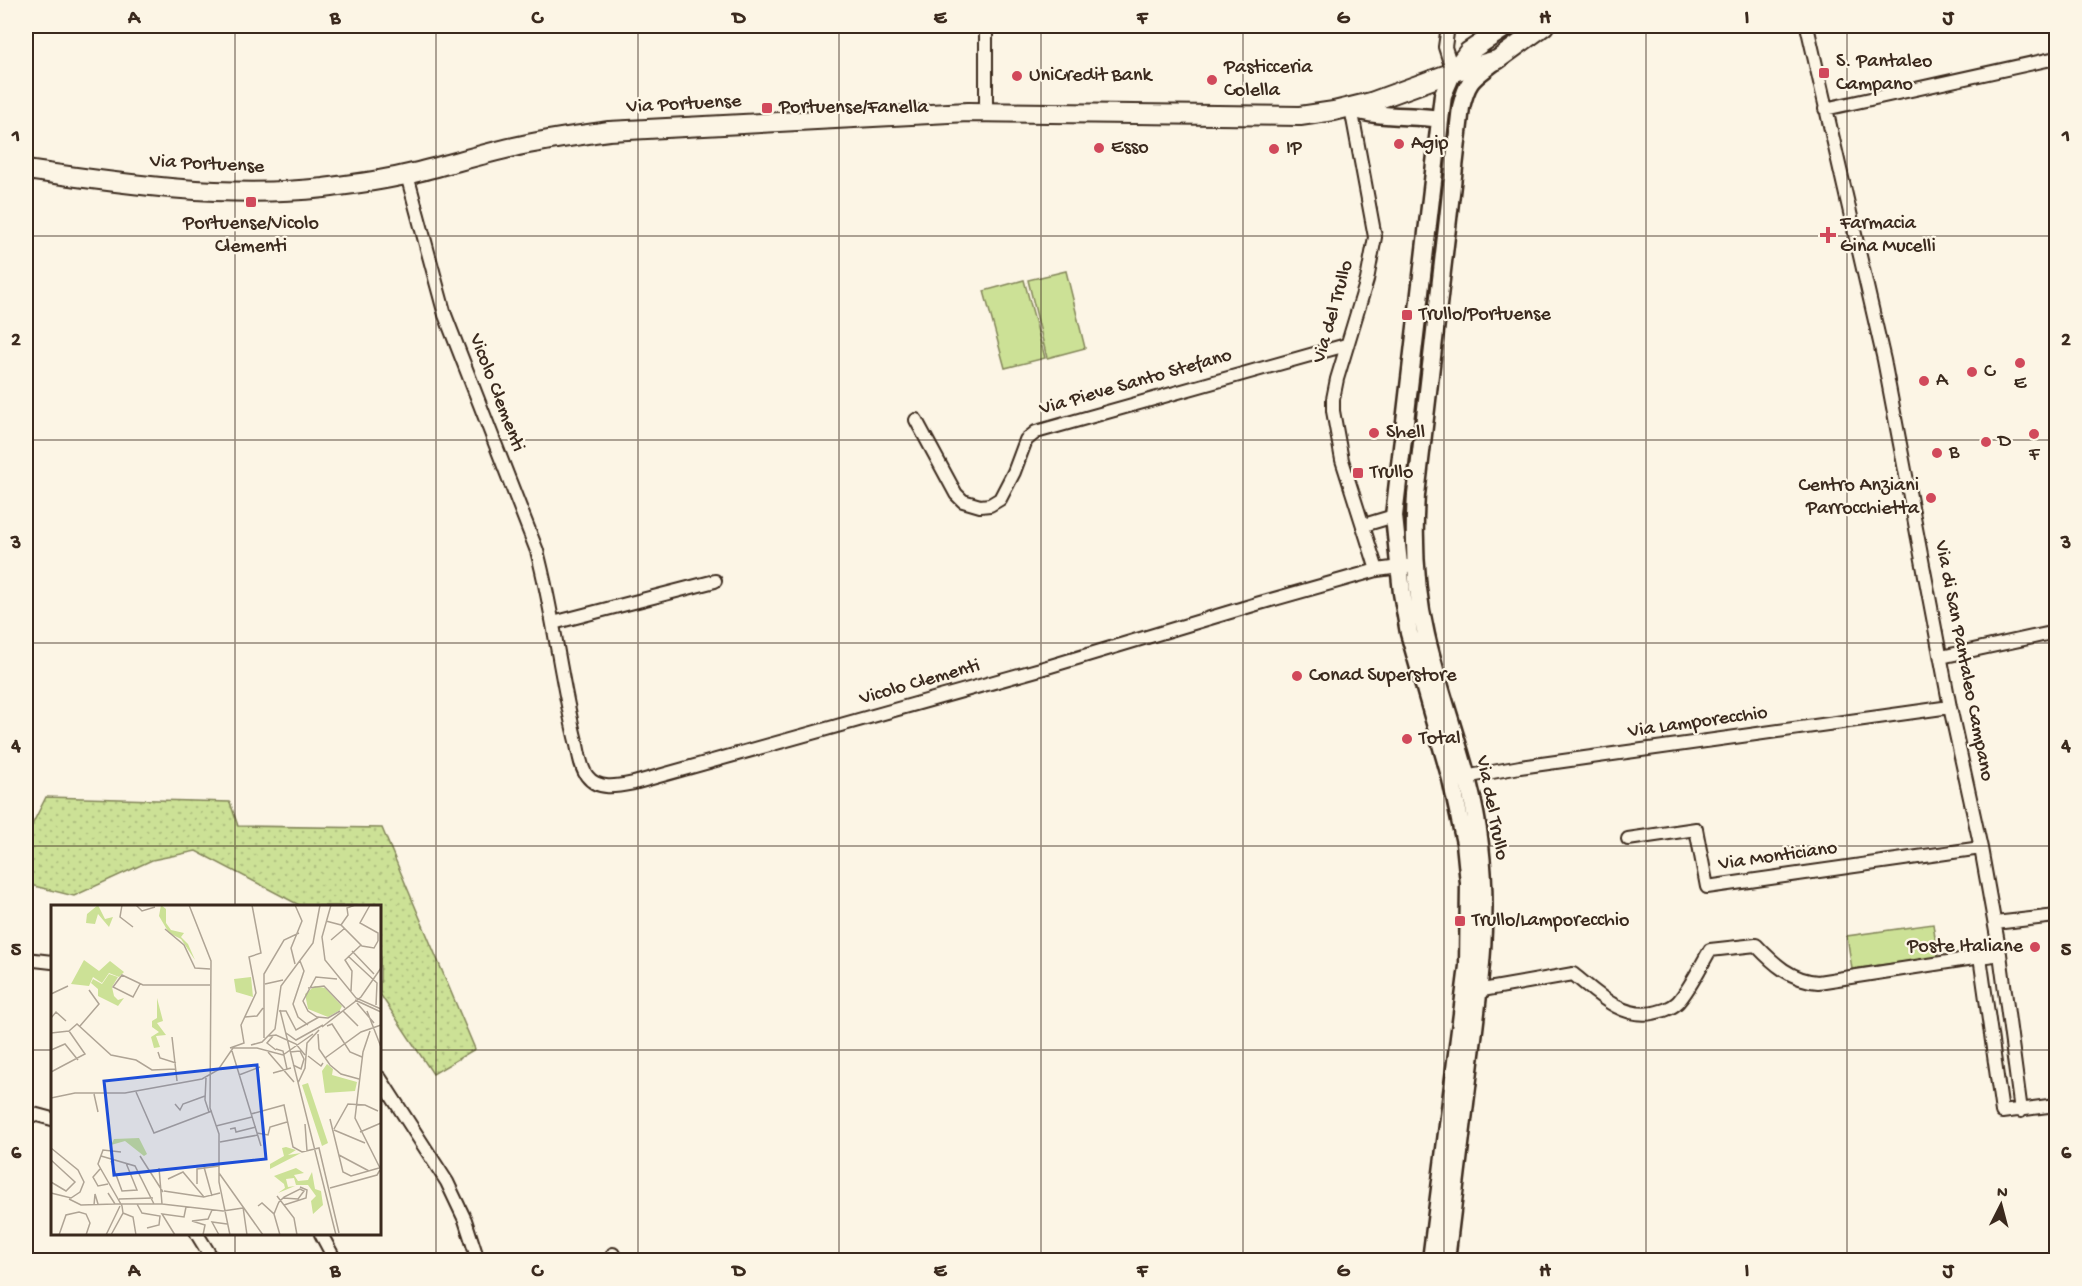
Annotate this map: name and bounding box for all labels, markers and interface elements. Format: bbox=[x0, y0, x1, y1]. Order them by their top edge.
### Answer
text: A bbox=[127, 8, 142, 31]
text: B bbox=[329, 8, 341, 31]
text: C bbox=[531, 8, 545, 31]
text: D bbox=[730, 8, 746, 31]
text: E bbox=[934, 8, 948, 31]
text: F bbox=[1136, 8, 1149, 31]
text: G bbox=[1337, 8, 1351, 31]
text: H bbox=[1539, 8, 1551, 31]
text: I bbox=[1745, 8, 1750, 31]
text: J bbox=[1942, 8, 1955, 31]
place label: S. Pantaleo Campano bbox=[1836, 51, 1932, 97]
place label: Pasticceria Colella bbox=[1223, 57, 1313, 103]
place label: UniCredit Bank bbox=[1029, 65, 1153, 88]
marker: S. Pantaleo Campano bbox=[1817, 66, 1831, 80]
marker: UniCredit Bank bbox=[1010, 69, 1024, 83]
marker: Pasticceria Colella bbox=[1205, 73, 1219, 87]
street label: Via Portuense bbox=[625, 90, 743, 120]
place label: Portuense/Fanella bbox=[778, 97, 929, 120]
marker: Portuense/Fanella bbox=[760, 101, 774, 115]
text: 1 bbox=[11, 126, 20, 149]
text: 1 bbox=[2061, 126, 2070, 149]
place label: Agip bbox=[1411, 133, 1449, 156]
place label: Esso bbox=[1111, 137, 1149, 160]
marker: Agip bbox=[1392, 137, 1406, 151]
place label: IP bbox=[1286, 138, 1303, 161]
marker: Esso bbox=[1092, 141, 1106, 155]
marker: IP bbox=[1267, 142, 1281, 156]
street label: Via Portuense bbox=[148, 150, 266, 180]
marker: Portuense/Vicolo Clementi bbox=[244, 195, 258, 209]
place label: Portuense/Vicolo Clementi bbox=[182, 213, 319, 259]
place label: Farmacia Gina Mucelli bbox=[1839, 213, 1936, 259]
marker: Farmacia Gina Mucelli bbox=[1821, 228, 1835, 242]
street label: Via del Trullo bbox=[1308, 258, 1360, 367]
place label: Trullo/Portuense bbox=[1418, 304, 1551, 327]
marker: Trullo/Portuense bbox=[1400, 308, 1414, 322]
text: 2 bbox=[11, 330, 21, 353]
street label: Vicolo Clementi bbox=[463, 330, 529, 455]
text: 2 bbox=[2061, 330, 2071, 353]
street label: Via Pieve Santo Stefano bbox=[1036, 345, 1235, 422]
marker: E bbox=[2013, 356, 2027, 370]
place label: C bbox=[1984, 361, 1996, 384]
marker: C bbox=[1965, 365, 1979, 379]
place label: A bbox=[1936, 370, 1949, 393]
place label: E bbox=[2014, 373, 2028, 396]
marker: A bbox=[1917, 374, 1931, 388]
place label: Shell bbox=[1386, 422, 1425, 445]
marker: Shell bbox=[1367, 426, 1381, 440]
marker: F bbox=[2027, 427, 2041, 441]
place label: D bbox=[1996, 431, 2012, 454]
marker: D bbox=[1979, 435, 1993, 449]
place label: B bbox=[1948, 442, 1960, 465]
place label: F bbox=[2028, 444, 2041, 467]
marker: B bbox=[1930, 446, 1944, 460]
place label: Trullo bbox=[1369, 462, 1413, 485]
marker: Trullo bbox=[1351, 466, 1365, 480]
place label: Centro Anziani Parrocchietta bbox=[1799, 475, 1920, 521]
marker: Centro Anziani Parrocchietta bbox=[1924, 491, 1938, 505]
text: 3 bbox=[10, 533, 21, 556]
text: 3 bbox=[2060, 533, 2071, 556]
street label: Via di San Pantaleo Campano bbox=[1928, 538, 1998, 783]
street label: Vicolo Clementi bbox=[856, 655, 983, 711]
place label: Conad Superstore bbox=[1309, 665, 1457, 688]
marker: Conad Superstore bbox=[1290, 669, 1304, 683]
street label: Via Lamporecchio bbox=[1626, 702, 1769, 744]
place label: Total bbox=[1418, 728, 1461, 751]
marker: Total bbox=[1400, 732, 1414, 746]
text: 4 bbox=[10, 736, 21, 759]
text: 4 bbox=[2060, 736, 2071, 759]
street label: Via del Trullo bbox=[1469, 753, 1512, 862]
street label: Via Monticiano bbox=[1716, 837, 1839, 877]
inset map bbox=[51, 905, 381, 1235]
place label: Trullo/Lamporecchio bbox=[1471, 910, 1629, 933]
marker: Trullo/Lamporecchio bbox=[1453, 914, 1467, 928]
place label: Poste Italiane bbox=[1906, 936, 2024, 959]
text: 5 bbox=[11, 940, 22, 963]
marker: Poste Italiane bbox=[2028, 940, 2042, 954]
text: 5 bbox=[2061, 940, 2072, 963]
text: 6 bbox=[11, 1143, 22, 1166]
text: 6 bbox=[2061, 1143, 2072, 1166]
north arrow bbox=[1971, 1175, 2031, 1235]
text: N bbox=[1996, 1184, 2009, 1204]
text: A bbox=[127, 1261, 142, 1284]
text: B bbox=[329, 1261, 341, 1284]
text: C bbox=[531, 1261, 545, 1284]
text: D bbox=[730, 1261, 746, 1284]
text: E bbox=[934, 1261, 948, 1284]
text: F bbox=[1136, 1261, 1149, 1284]
text: G bbox=[1337, 1261, 1351, 1284]
text: H bbox=[1539, 1261, 1551, 1284]
text: I bbox=[1745, 1261, 1750, 1284]
text: J bbox=[1942, 1261, 1955, 1284]

